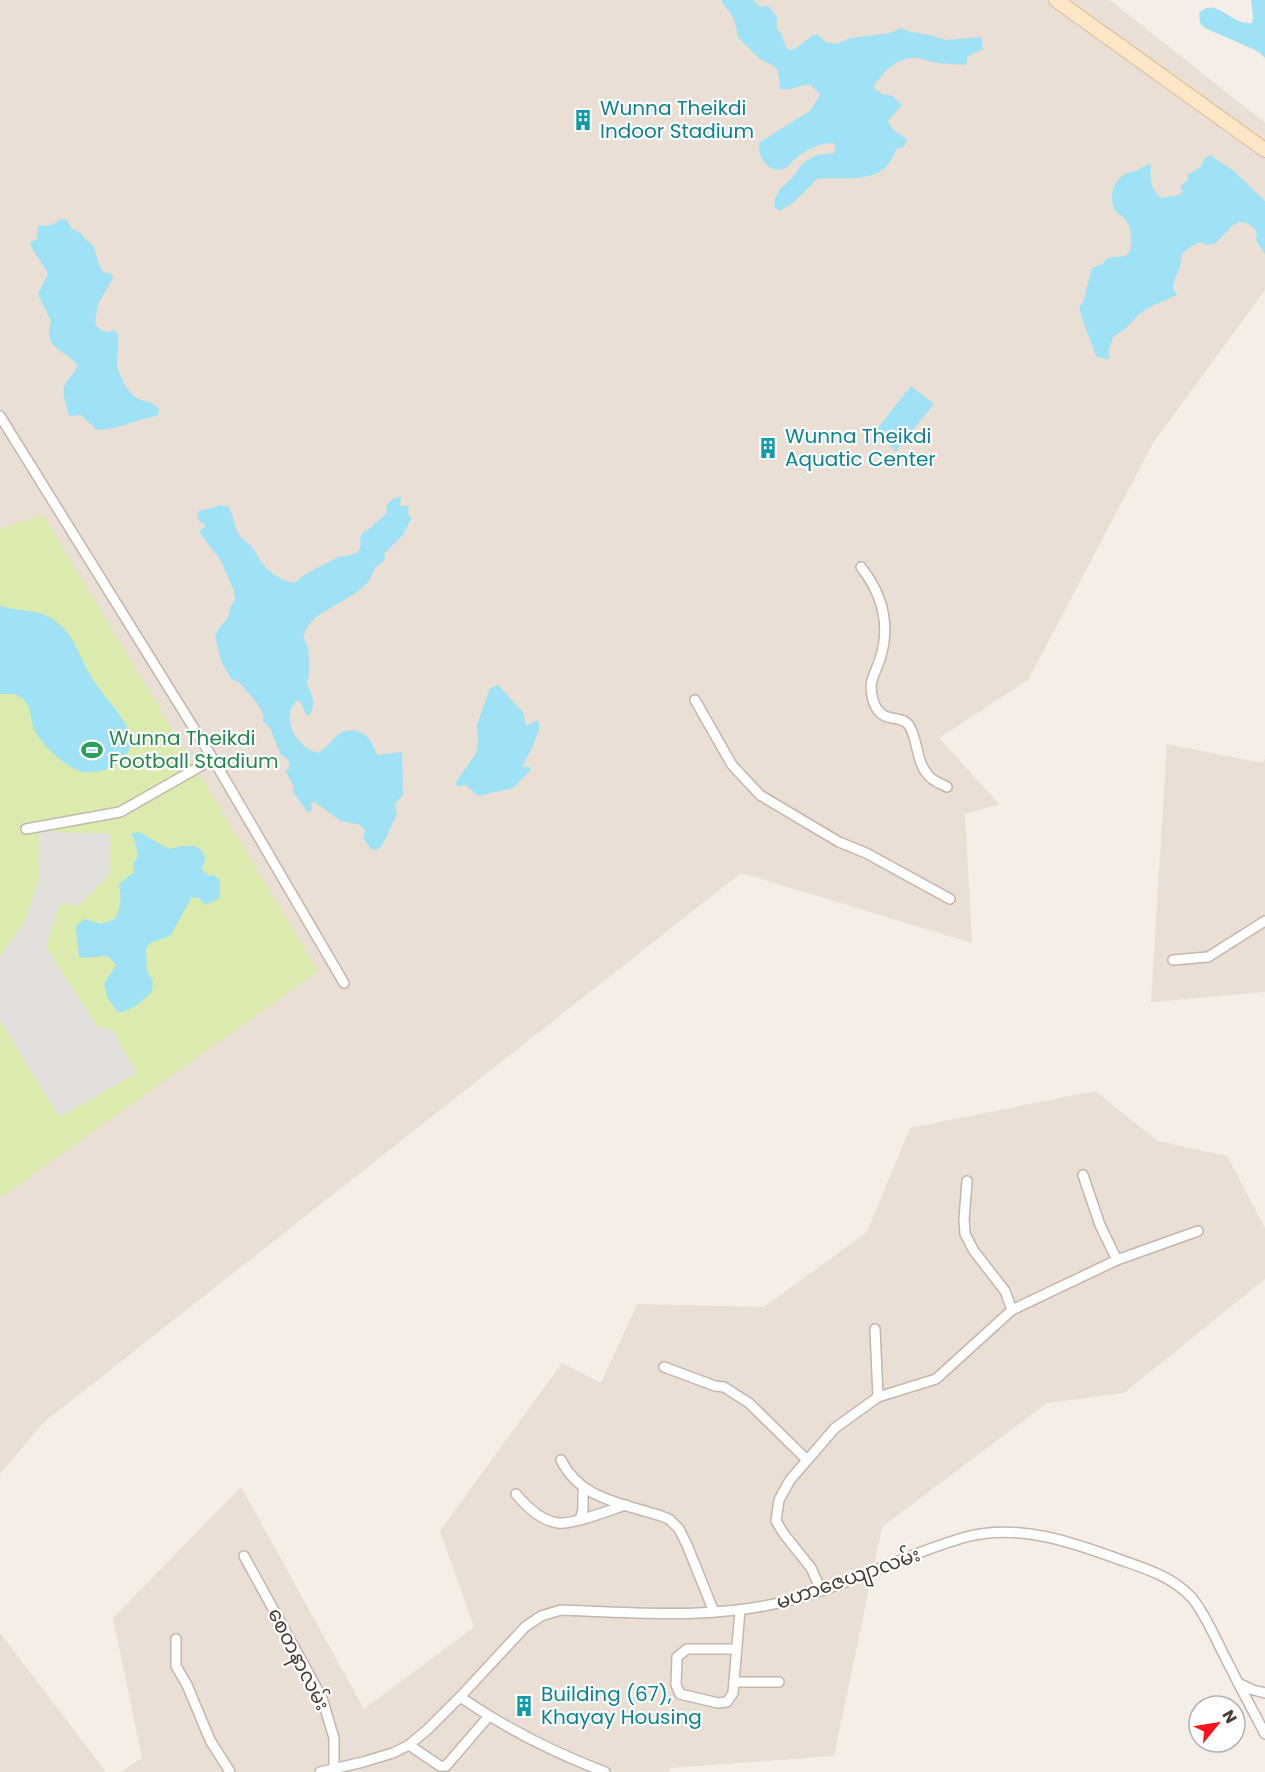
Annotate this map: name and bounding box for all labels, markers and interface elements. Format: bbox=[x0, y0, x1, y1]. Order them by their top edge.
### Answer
place label: Wunna Theikdi Indoor Stadium bbox=[600, 94, 754, 145]
building icon: Wunna Theikdi Indoor Stadium bbox=[571, 108, 595, 132]
place label: Wunna Theikdi Aquatic Center bbox=[785, 422, 936, 473]
building icon: Wunna Theikdi Aquatic Center bbox=[756, 436, 780, 460]
place label: Wunna Theikdi Football Stadium bbox=[109, 724, 279, 775]
sports icon: Wunna Theikdi Football Stadium bbox=[80, 738, 104, 762]
street label: မဟာဇေယျာလမ်း bbox=[772, 1540, 925, 1618]
street label: စေတနာလမ်း bbox=[259, 1603, 337, 1716]
place label: Building (67), Khayay Housing bbox=[541, 1680, 702, 1731]
building icon: Building (67), Khayay Housing bbox=[512, 1694, 536, 1718]
north arrow bbox=[1187, 1694, 1247, 1754]
text: N bbox=[1217, 1706, 1243, 1728]

